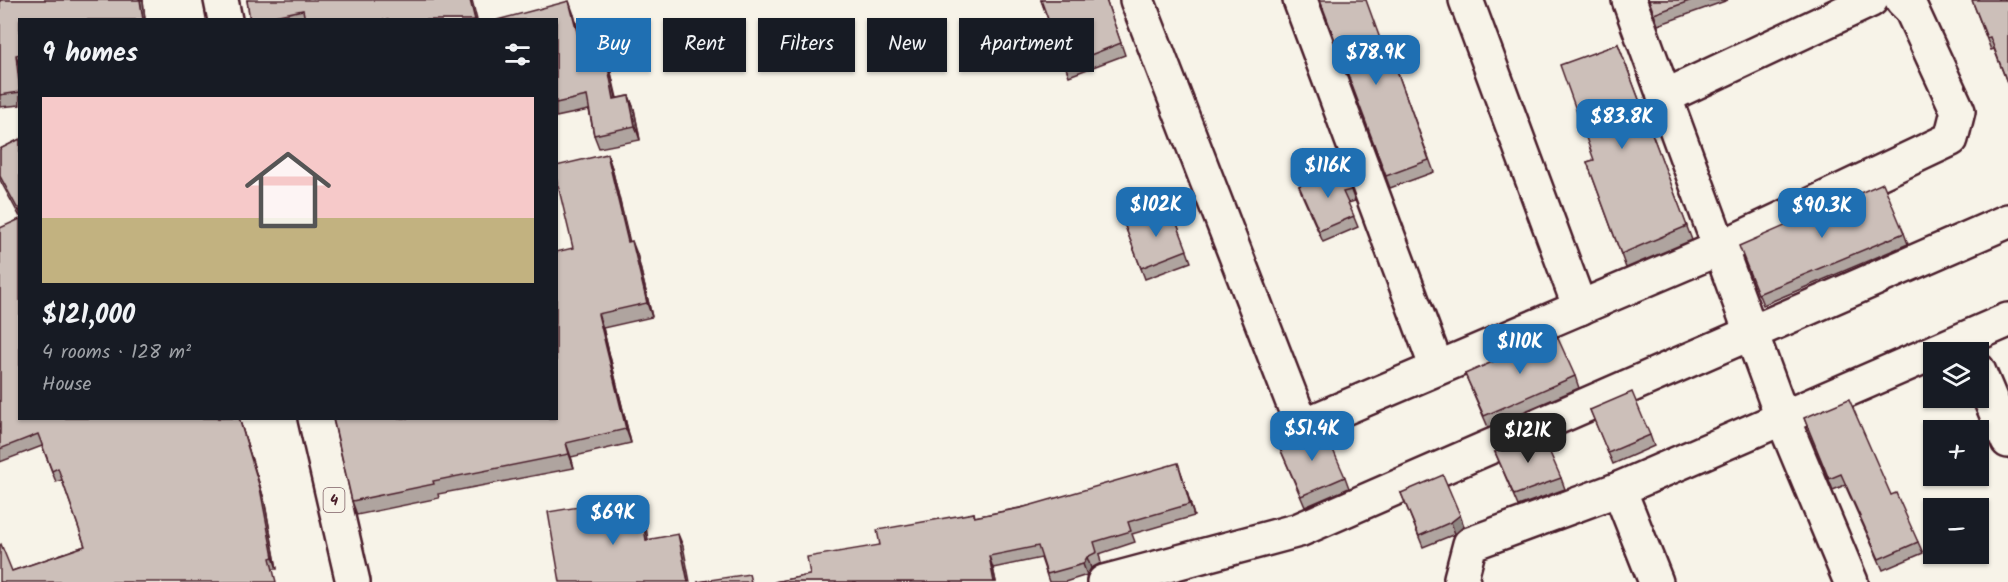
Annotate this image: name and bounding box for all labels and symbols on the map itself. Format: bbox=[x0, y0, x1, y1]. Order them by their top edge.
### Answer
pin: $78.9K bbox=[1327, 35, 1425, 86]
pin: $83.8K bbox=[1573, 99, 1671, 150]
pin: $116K bbox=[1286, 148, 1370, 199]
pin: $102K bbox=[1114, 187, 1198, 238]
pin: $90.3K bbox=[1773, 188, 1871, 239]
pin: $110K bbox=[1478, 324, 1562, 375]
pin: $51.4K bbox=[1263, 411, 1361, 462]
pin: $121K bbox=[1486, 413, 1570, 464]
road number: 4 bbox=[324, 488, 344, 512]
pin: $69K bbox=[577, 495, 649, 546]

